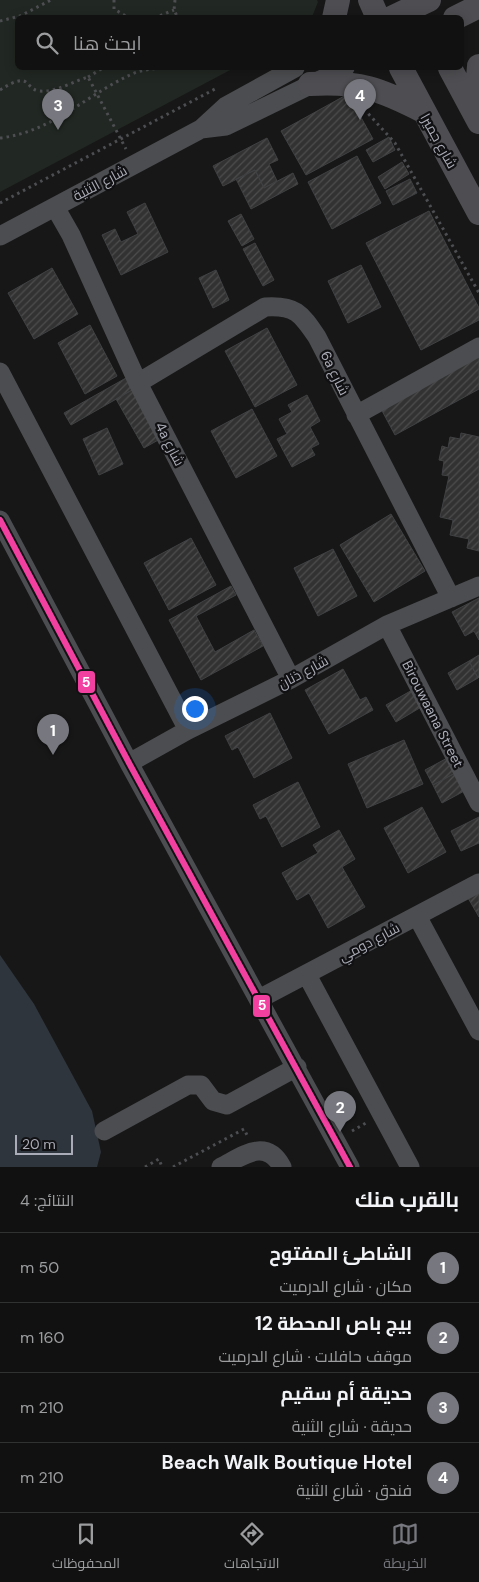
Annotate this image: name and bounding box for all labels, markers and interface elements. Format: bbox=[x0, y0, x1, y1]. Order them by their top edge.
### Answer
search box bbox=[15, 15, 464, 70]
icon: search bbox=[33, 29, 61, 57]
text: ابحث هنا bbox=[73, 31, 142, 56]
pin: 4 bbox=[344, 79, 376, 120]
pin: 3 bbox=[42, 89, 74, 130]
street label: شارع جميرا bbox=[417, 110, 461, 172]
street label: شارع الثنية bbox=[70, 161, 130, 205]
street label: 6a شارع bbox=[317, 348, 353, 398]
street label: 4a شارع bbox=[151, 419, 189, 469]
street label: شارع ذنان bbox=[275, 651, 331, 693]
street label: Birouwaana Street bbox=[398, 657, 468, 771]
line badge: 5 bbox=[77, 670, 96, 694]
text: 5 bbox=[82, 673, 90, 691]
your location bbox=[182, 696, 208, 722]
pin: 1 bbox=[37, 714, 69, 755]
street label: شارع دومي bbox=[335, 918, 404, 968]
line badge: 5 bbox=[252, 994, 271, 1018]
text: 5 bbox=[258, 996, 266, 1014]
pin: 2 bbox=[324, 1091, 356, 1132]
scale bar bbox=[15, 1132, 72, 1155]
text: 20 m bbox=[22, 1135, 56, 1153]
text: بالقرب منك bbox=[355, 1186, 459, 1214]
text: النتائج: 4 bbox=[20, 1190, 74, 1211]
text: الشاطئ المفتوح bbox=[269, 1241, 412, 1266]
text: 50 m bbox=[20, 1257, 59, 1278]
text: 1 bbox=[440, 1257, 446, 1278]
text: مكان · شارع الدرميت bbox=[279, 1276, 412, 1297]
text: بيج باص المحطة 12 bbox=[255, 1311, 412, 1336]
text: 160 m bbox=[20, 1327, 65, 1348]
text: 2 bbox=[438, 1327, 448, 1348]
text: موقف حافلات · شارع الدرميت bbox=[218, 1346, 412, 1367]
text: حديقة أم سقيم bbox=[281, 1381, 412, 1406]
text: 210 m bbox=[20, 1397, 64, 1418]
text: 3 bbox=[438, 1397, 448, 1418]
text: حديقة · شارع الثنية bbox=[292, 1416, 412, 1437]
text: Beach Walk Boutique Hotel bbox=[162, 1450, 412, 1475]
text: 210 m bbox=[20, 1467, 64, 1488]
text: 4 bbox=[438, 1467, 448, 1488]
text: فندق · شارع الثنية bbox=[296, 1480, 412, 1501]
tab: المحفوظات bbox=[52, 1520, 120, 1576]
tab: الاتجاهات bbox=[224, 1520, 279, 1576]
tab: الخريطة bbox=[383, 1520, 427, 1576]

